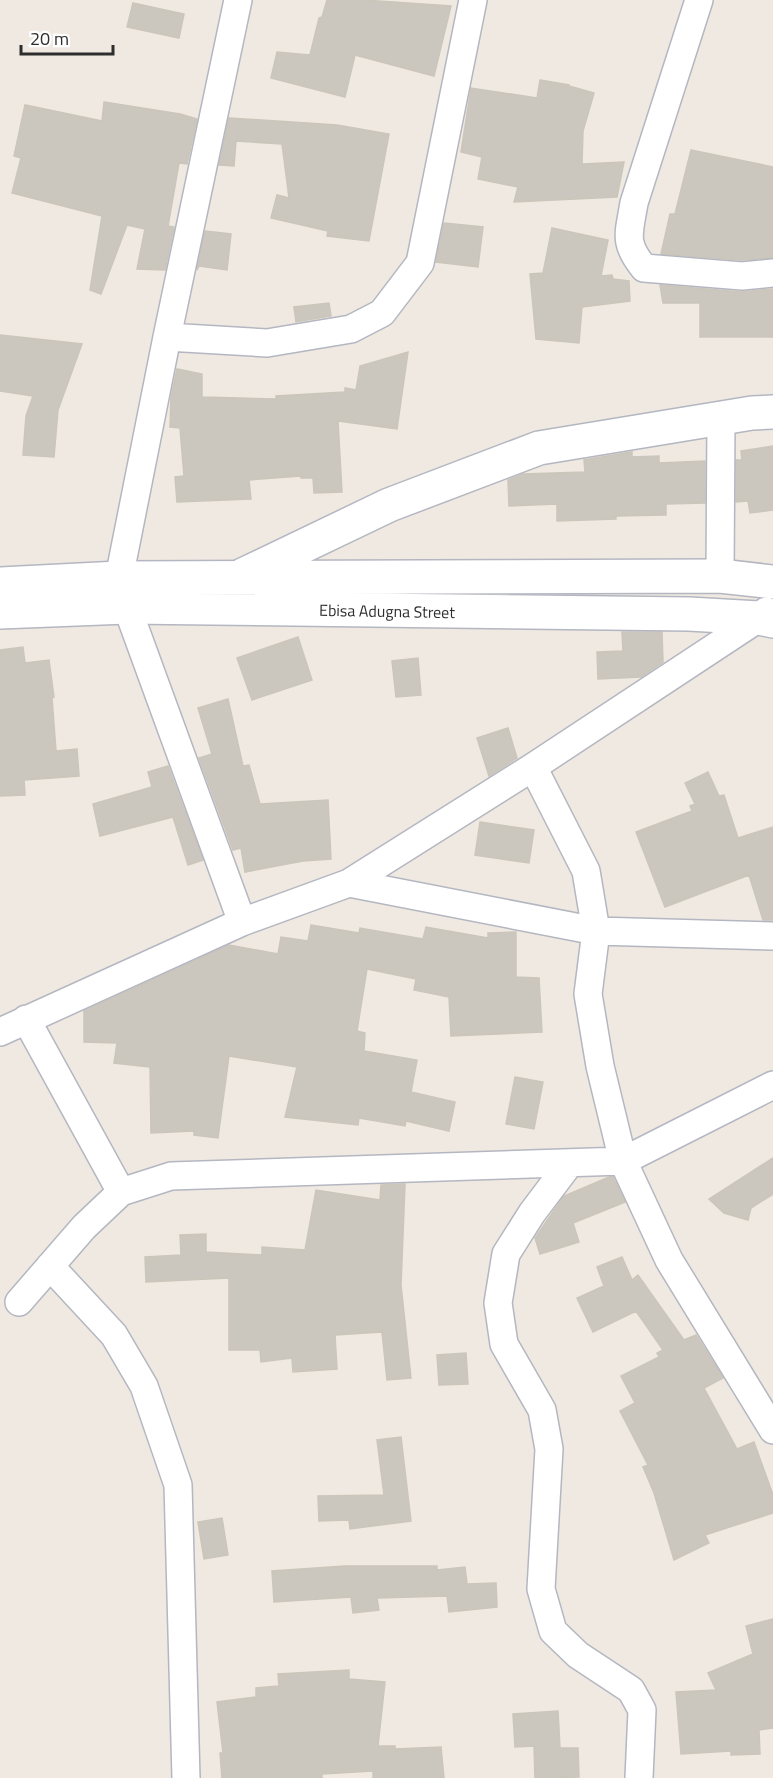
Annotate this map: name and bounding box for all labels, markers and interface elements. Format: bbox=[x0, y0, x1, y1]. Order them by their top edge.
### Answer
scale bar bbox=[21, 18, 112, 56]
text: 20 m bbox=[30, 25, 69, 52]
street label: Ebisa Adugna Street bbox=[319, 598, 455, 624]

